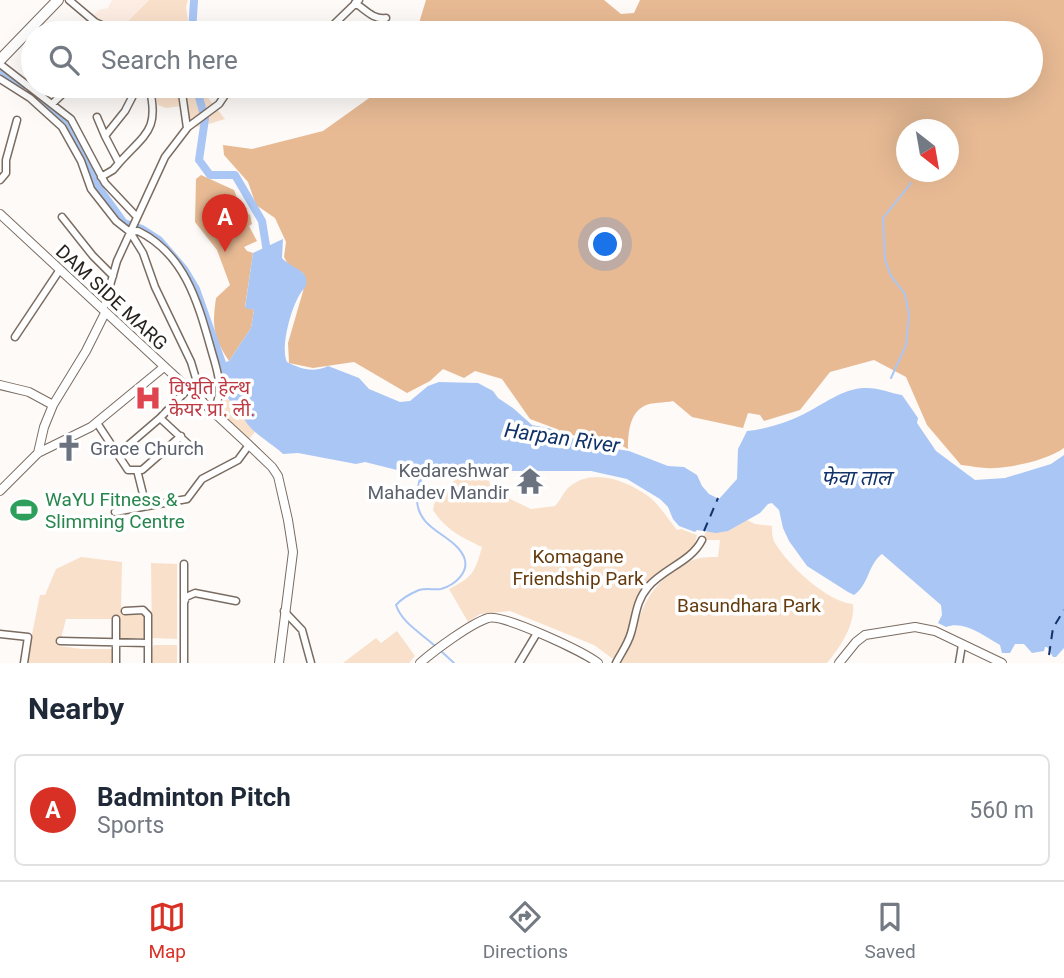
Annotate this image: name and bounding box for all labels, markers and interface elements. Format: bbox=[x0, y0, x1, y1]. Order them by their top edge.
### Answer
search box bbox=[21, 21, 1043, 98]
icon: search bbox=[45, 41, 83, 79]
text: Search here bbox=[101, 45, 238, 75]
north arrow bbox=[896, 119, 959, 182]
pin: A bbox=[202, 194, 248, 252]
your location bbox=[588, 227, 622, 261]
street label: DAM SIDE MARG bbox=[51, 240, 172, 355]
place label: विभूति हेल्थ केयर प्रा. ली. bbox=[169, 376, 255, 421]
hospital icon: विभूति हेल्थ केयर प्रा. ली. bbox=[133, 383, 163, 413]
water label: Harpan River bbox=[503, 418, 622, 458]
church icon: Grace Church bbox=[54, 433, 84, 463]
place label: Grace Church bbox=[90, 437, 204, 460]
place label: Kedareshwar Mahadev Mandir bbox=[368, 459, 510, 504]
temple icon: Kedareshwar Mahadev Mandir bbox=[515, 466, 545, 496]
water label: फेवा ताल bbox=[821, 466, 895, 490]
place label: WaYU Fitness & Slimming Centre bbox=[45, 488, 185, 533]
sports icon: WaYU Fitness & Slimming Centre bbox=[9, 495, 39, 525]
park label: Komagane Friendship Park bbox=[512, 545, 644, 590]
park label: Basundhara Park bbox=[677, 594, 821, 617]
text: Nearby bbox=[28, 691, 124, 726]
text: Badminton Pitch bbox=[97, 782, 291, 812]
text: A bbox=[45, 797, 61, 824]
text: 560 m bbox=[969, 797, 1034, 824]
text: Sports bbox=[97, 812, 164, 839]
tab: Map bbox=[148, 898, 186, 963]
tab: Directions bbox=[483, 898, 568, 963]
tab: Saved bbox=[864, 898, 916, 963]

